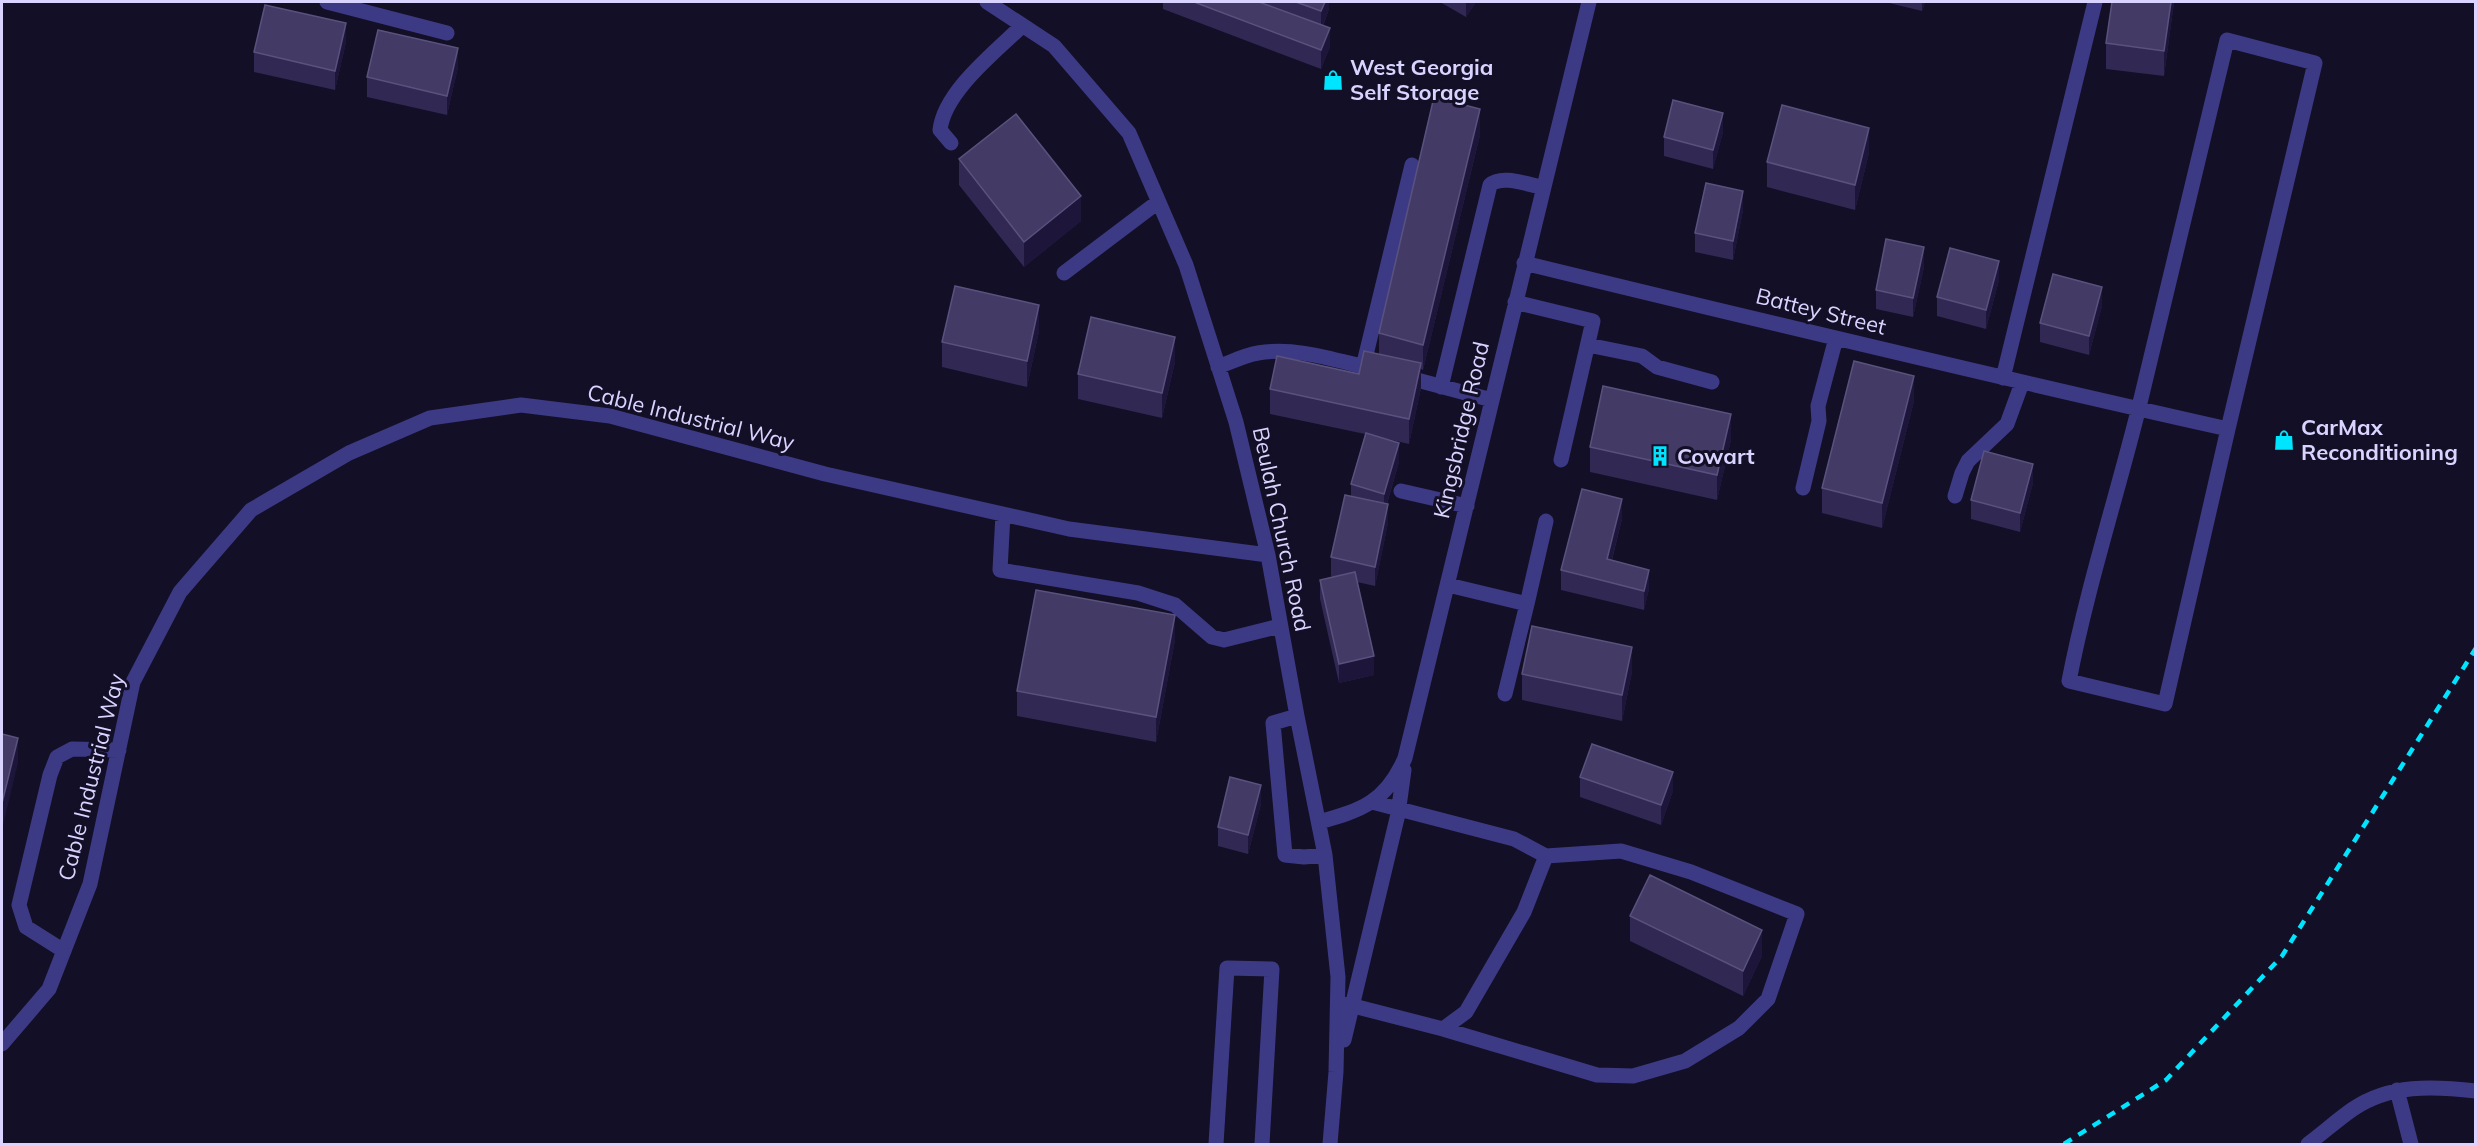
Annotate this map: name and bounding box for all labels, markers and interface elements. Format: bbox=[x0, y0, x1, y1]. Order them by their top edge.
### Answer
place label: West Georgia Self Storage bbox=[1350, 53, 1494, 106]
shop icon: West Georgia Self Storage bbox=[1321, 68, 1345, 92]
street label: Battey Street bbox=[1753, 281, 1889, 341]
street label: Kingsbridge Road bbox=[1427, 339, 1495, 521]
street label: Cable Industrial Way bbox=[585, 378, 798, 456]
place label: CarMax Reconditioning bbox=[2301, 413, 2458, 466]
street label: Beulah Church Road bbox=[1247, 424, 1317, 634]
shop icon: CarMax Reconditioning bbox=[2272, 428, 2296, 452]
place label: Cowart bbox=[1677, 442, 1755, 470]
building icon: Cowart bbox=[1648, 444, 1672, 468]
street label: Cable Industrial Way bbox=[52, 670, 130, 883]

